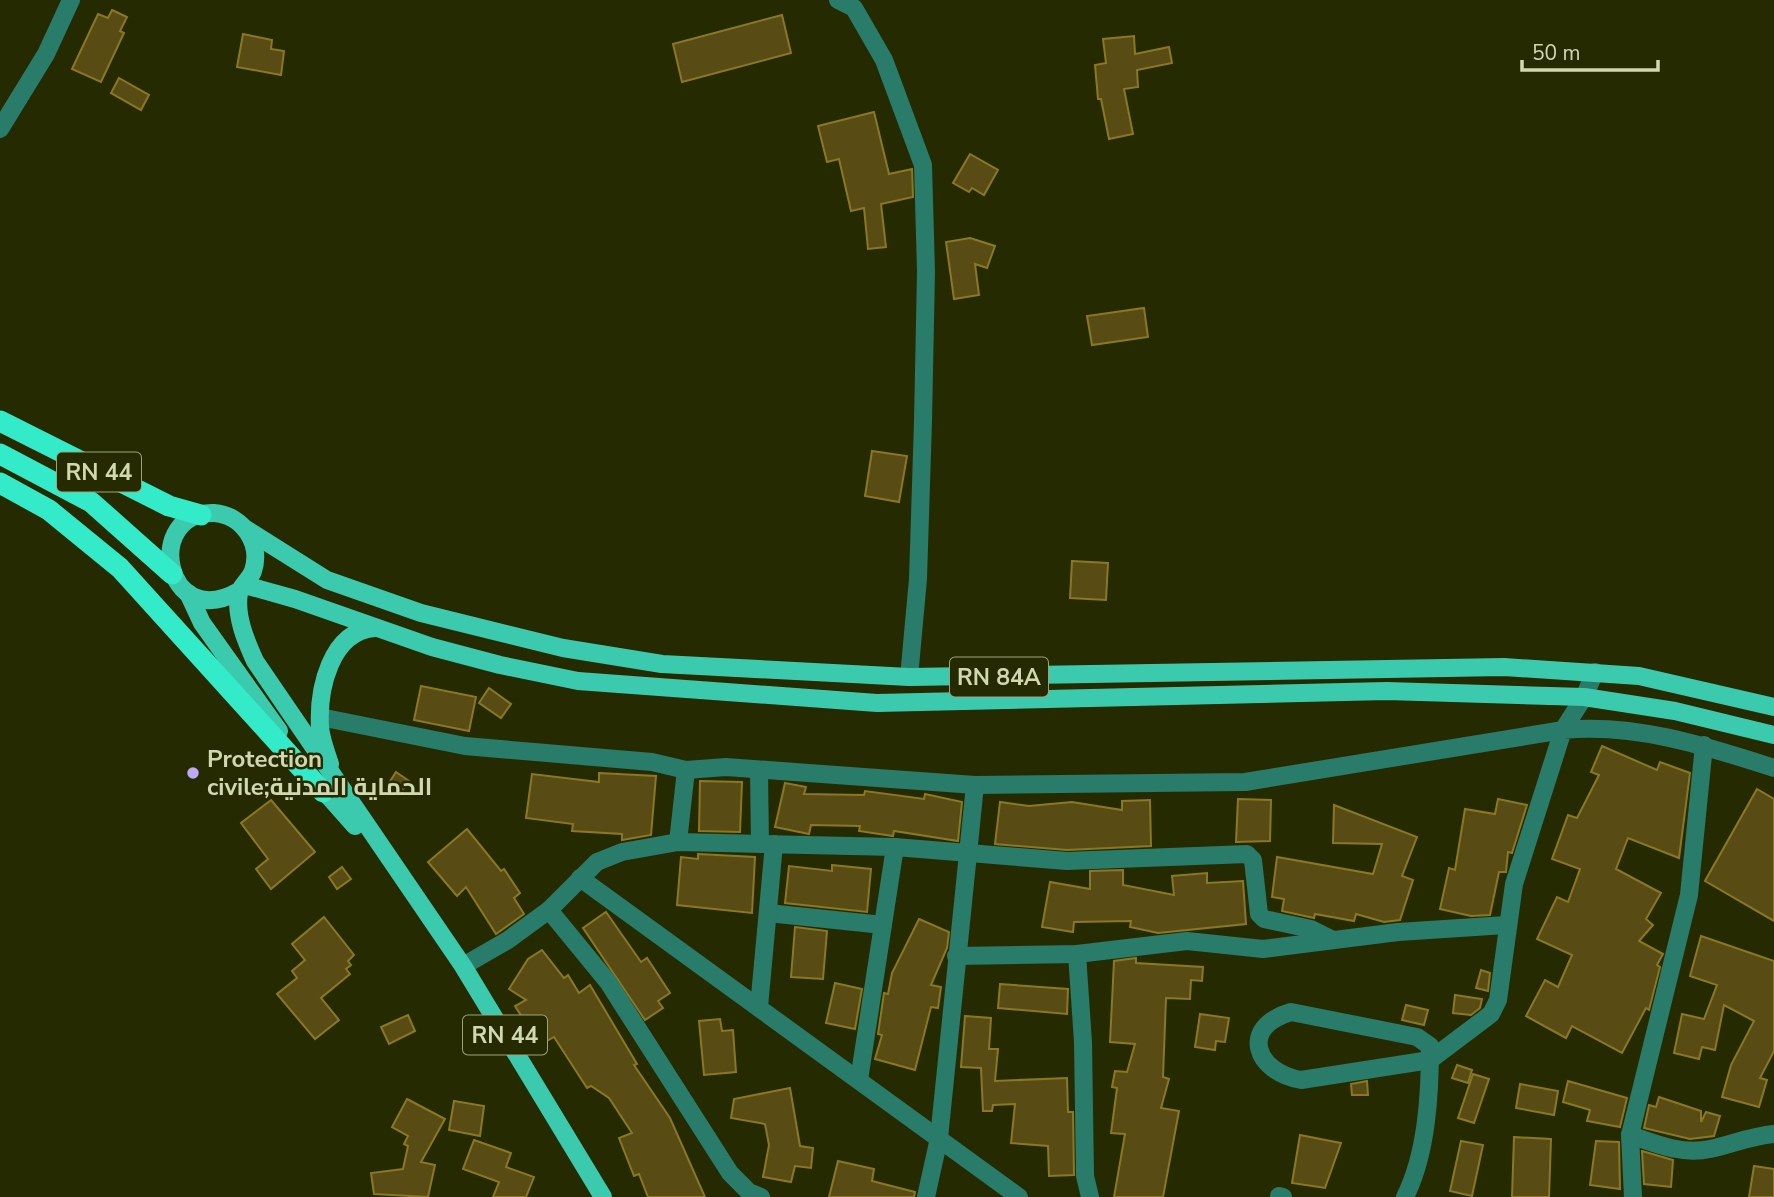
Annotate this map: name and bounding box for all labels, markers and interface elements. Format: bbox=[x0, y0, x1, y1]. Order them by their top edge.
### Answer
scale bar bbox=[1522, 28, 1658, 72]
text: 50 m bbox=[1532, 39, 1581, 67]
road number: RN 44 bbox=[57, 452, 141, 492]
road number: RN 84A bbox=[950, 657, 1048, 696]
place label: Protection civile;الحماية المدنية bbox=[207, 743, 432, 803]
marker: Protection civile;الحماية المدنية bbox=[185, 765, 201, 781]
road number: RN 44 bbox=[463, 1016, 547, 1054]

